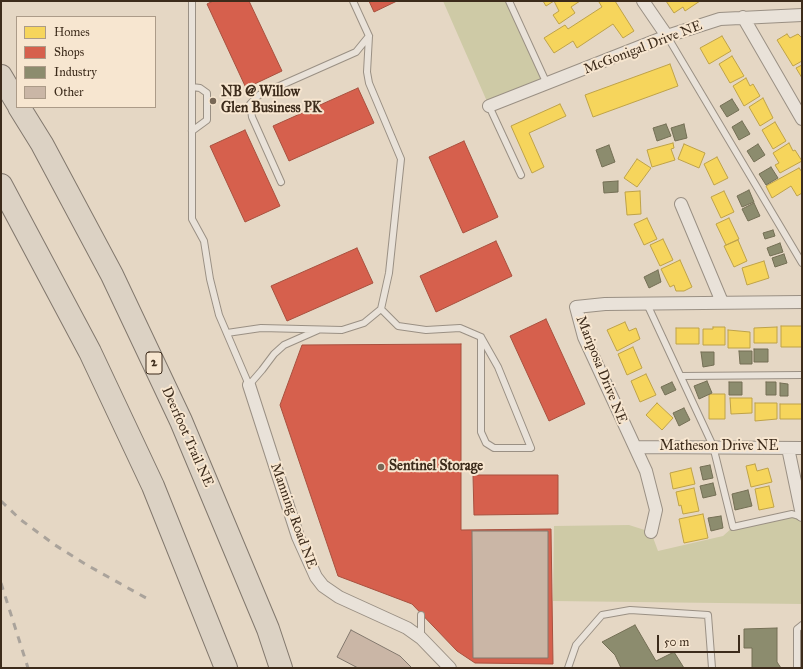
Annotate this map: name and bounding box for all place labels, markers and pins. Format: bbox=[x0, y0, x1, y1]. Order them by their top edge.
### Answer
place label: NB @ Willow Glen Business PK bbox=[221, 85, 322, 118]
marker: NB @ Willow Glen Business PK bbox=[208, 96, 218, 106]
place label: Sentinel Storage bbox=[389, 459, 483, 475]
marker: Sentinel Storage bbox=[376, 462, 386, 472]

